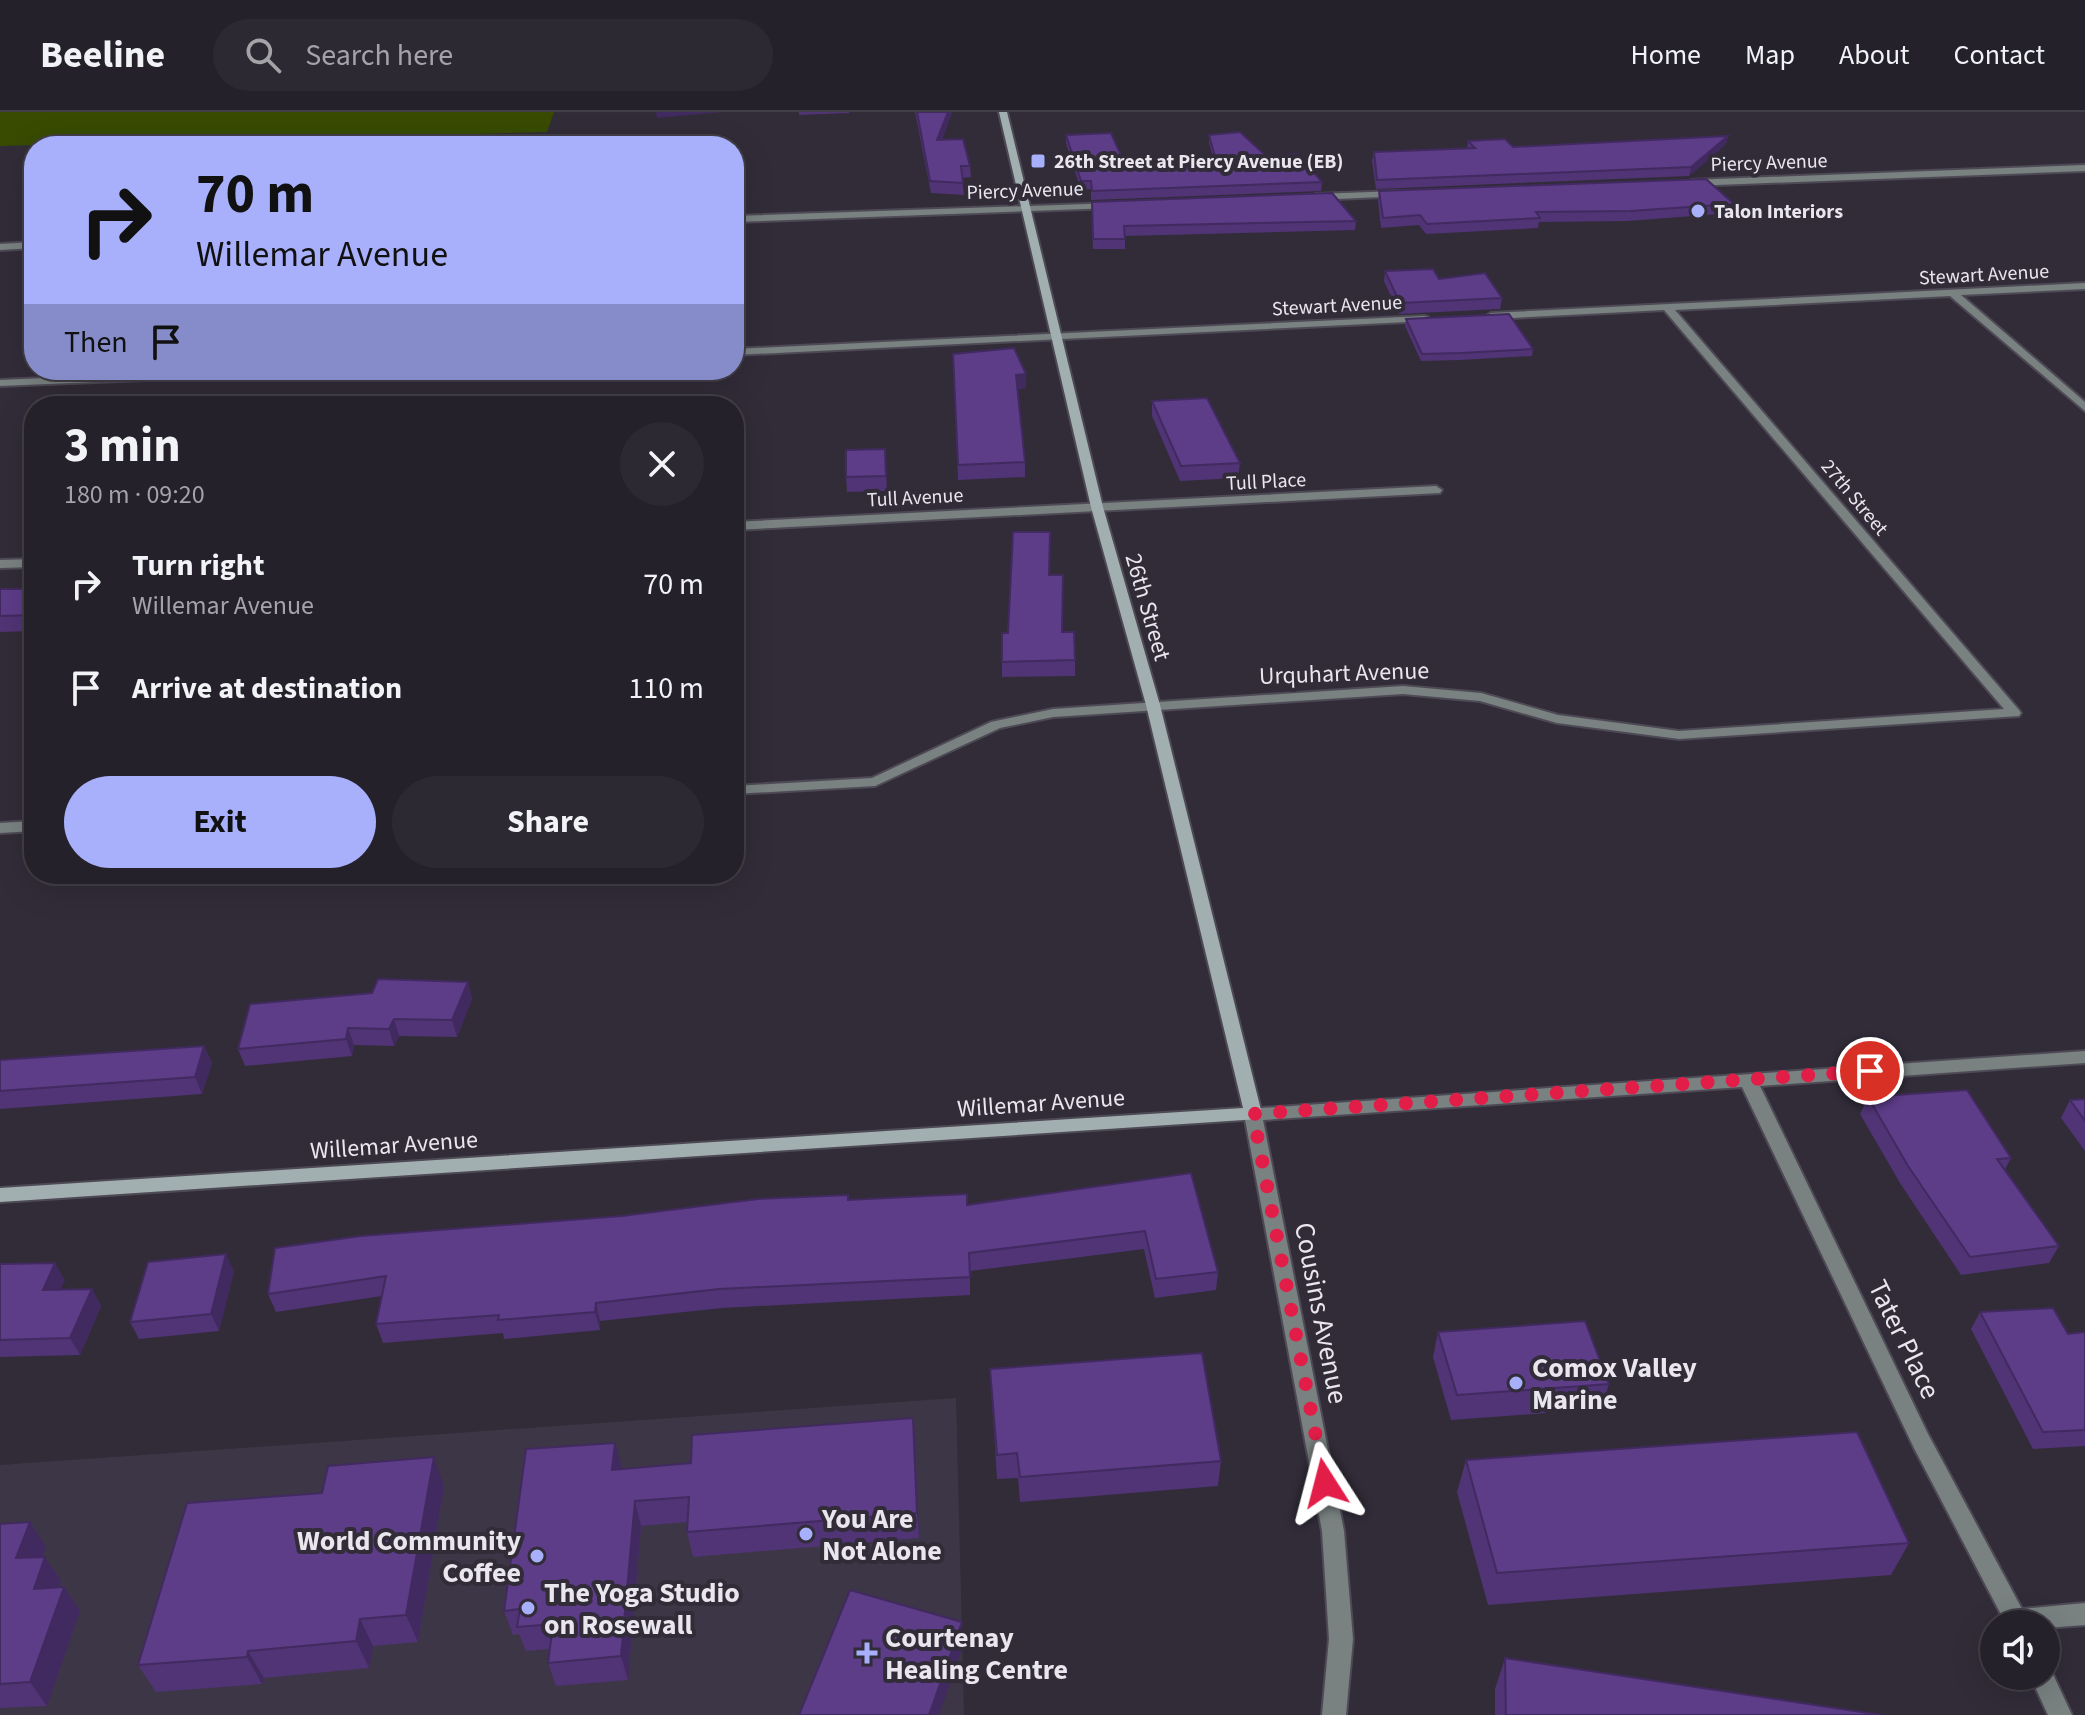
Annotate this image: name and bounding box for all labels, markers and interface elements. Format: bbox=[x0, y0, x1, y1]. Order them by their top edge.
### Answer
search box bbox=[213, 19, 773, 91]
text: Beeline bbox=[40, 28, 165, 82]
icon: search bbox=[241, 33, 285, 77]
text: Search here bbox=[305, 34, 453, 77]
text: Home bbox=[1630, 35, 1701, 75]
text: Map bbox=[1745, 35, 1795, 75]
text: About bbox=[1839, 35, 1910, 75]
text: Contact bbox=[1954, 35, 2045, 75]
street label: Piercy Avenue bbox=[1710, 147, 1828, 179]
place label: 26th Street at Piercy Avenue (EB) bbox=[1054, 148, 1343, 176]
marker: 26th Street at Piercy Avenue (EB) bbox=[1029, 152, 1047, 170]
text: 70 m bbox=[196, 155, 314, 234]
icon: right bbox=[64, 168, 168, 272]
street label: Piercy Avenue bbox=[966, 175, 1084, 207]
place label: Talon Interiors bbox=[1714, 198, 1843, 226]
marker: Talon Interiors bbox=[1689, 202, 1707, 220]
text: Willemar Avenue bbox=[196, 229, 448, 280]
street label: Stewart Avenue bbox=[1918, 258, 2050, 292]
street label: Stewart Avenue bbox=[1271, 289, 1403, 323]
icon: arrive bbox=[144, 320, 188, 364]
text: Then bbox=[64, 321, 128, 364]
text: 3 min bbox=[64, 412, 181, 480]
button: close bbox=[620, 422, 704, 506]
street label: 27th Street bbox=[1814, 454, 1895, 542]
street label: Tull Place bbox=[1225, 466, 1307, 498]
text: 180 m · 09:20 bbox=[64, 476, 205, 513]
street label: Tull Avenue bbox=[866, 481, 964, 515]
text: Turn right bbox=[132, 544, 264, 587]
street label: 26th Street bbox=[1116, 549, 1179, 665]
icon: right bbox=[64, 562, 108, 606]
text: 70 m bbox=[643, 563, 704, 606]
text: Willemar Avenue bbox=[132, 587, 314, 624]
street label: Urquhart Avenue bbox=[1258, 653, 1430, 694]
icon: arrive bbox=[64, 666, 108, 710]
text: Arrive at destination bbox=[132, 667, 402, 710]
text: 110 m bbox=[628, 667, 704, 710]
button: Exit bbox=[64, 776, 376, 868]
button: Share bbox=[392, 776, 704, 868]
pin bbox=[1836, 1037, 1904, 1105]
icon: arrive bbox=[1848, 1049, 1892, 1093]
street label: Willemar Avenue bbox=[956, 1080, 1126, 1127]
street label: Willemar Avenue bbox=[309, 1122, 479, 1169]
street label: Cousins Avenue bbox=[1284, 1219, 1358, 1407]
street label: Tater Place bbox=[1858, 1273, 1950, 1406]
place label: Comox Valley Marine bbox=[1532, 1348, 1697, 1420]
marker: Comox Valley Marine bbox=[1507, 1374, 1525, 1392]
position arrow bbox=[1283, 1441, 1367, 1525]
place label: You Are Not Alone bbox=[821, 1499, 942, 1571]
place label: World Community Coffee bbox=[297, 1521, 521, 1593]
marker: You Are Not Alone bbox=[797, 1525, 815, 1543]
marker: World Community Coffee bbox=[528, 1547, 546, 1565]
place label: The Yoga Studio on Rosewall bbox=[544, 1573, 740, 1645]
marker: The Yoga Studio on Rosewall bbox=[519, 1599, 537, 1617]
map controls bbox=[1980, 1610, 2060, 1690]
button: sound bbox=[1980, 1610, 2060, 1690]
place label: Courtenay Healing Centre bbox=[885, 1618, 1068, 1690]
marker: Courtenay Healing Centre bbox=[856, 1642, 878, 1664]

